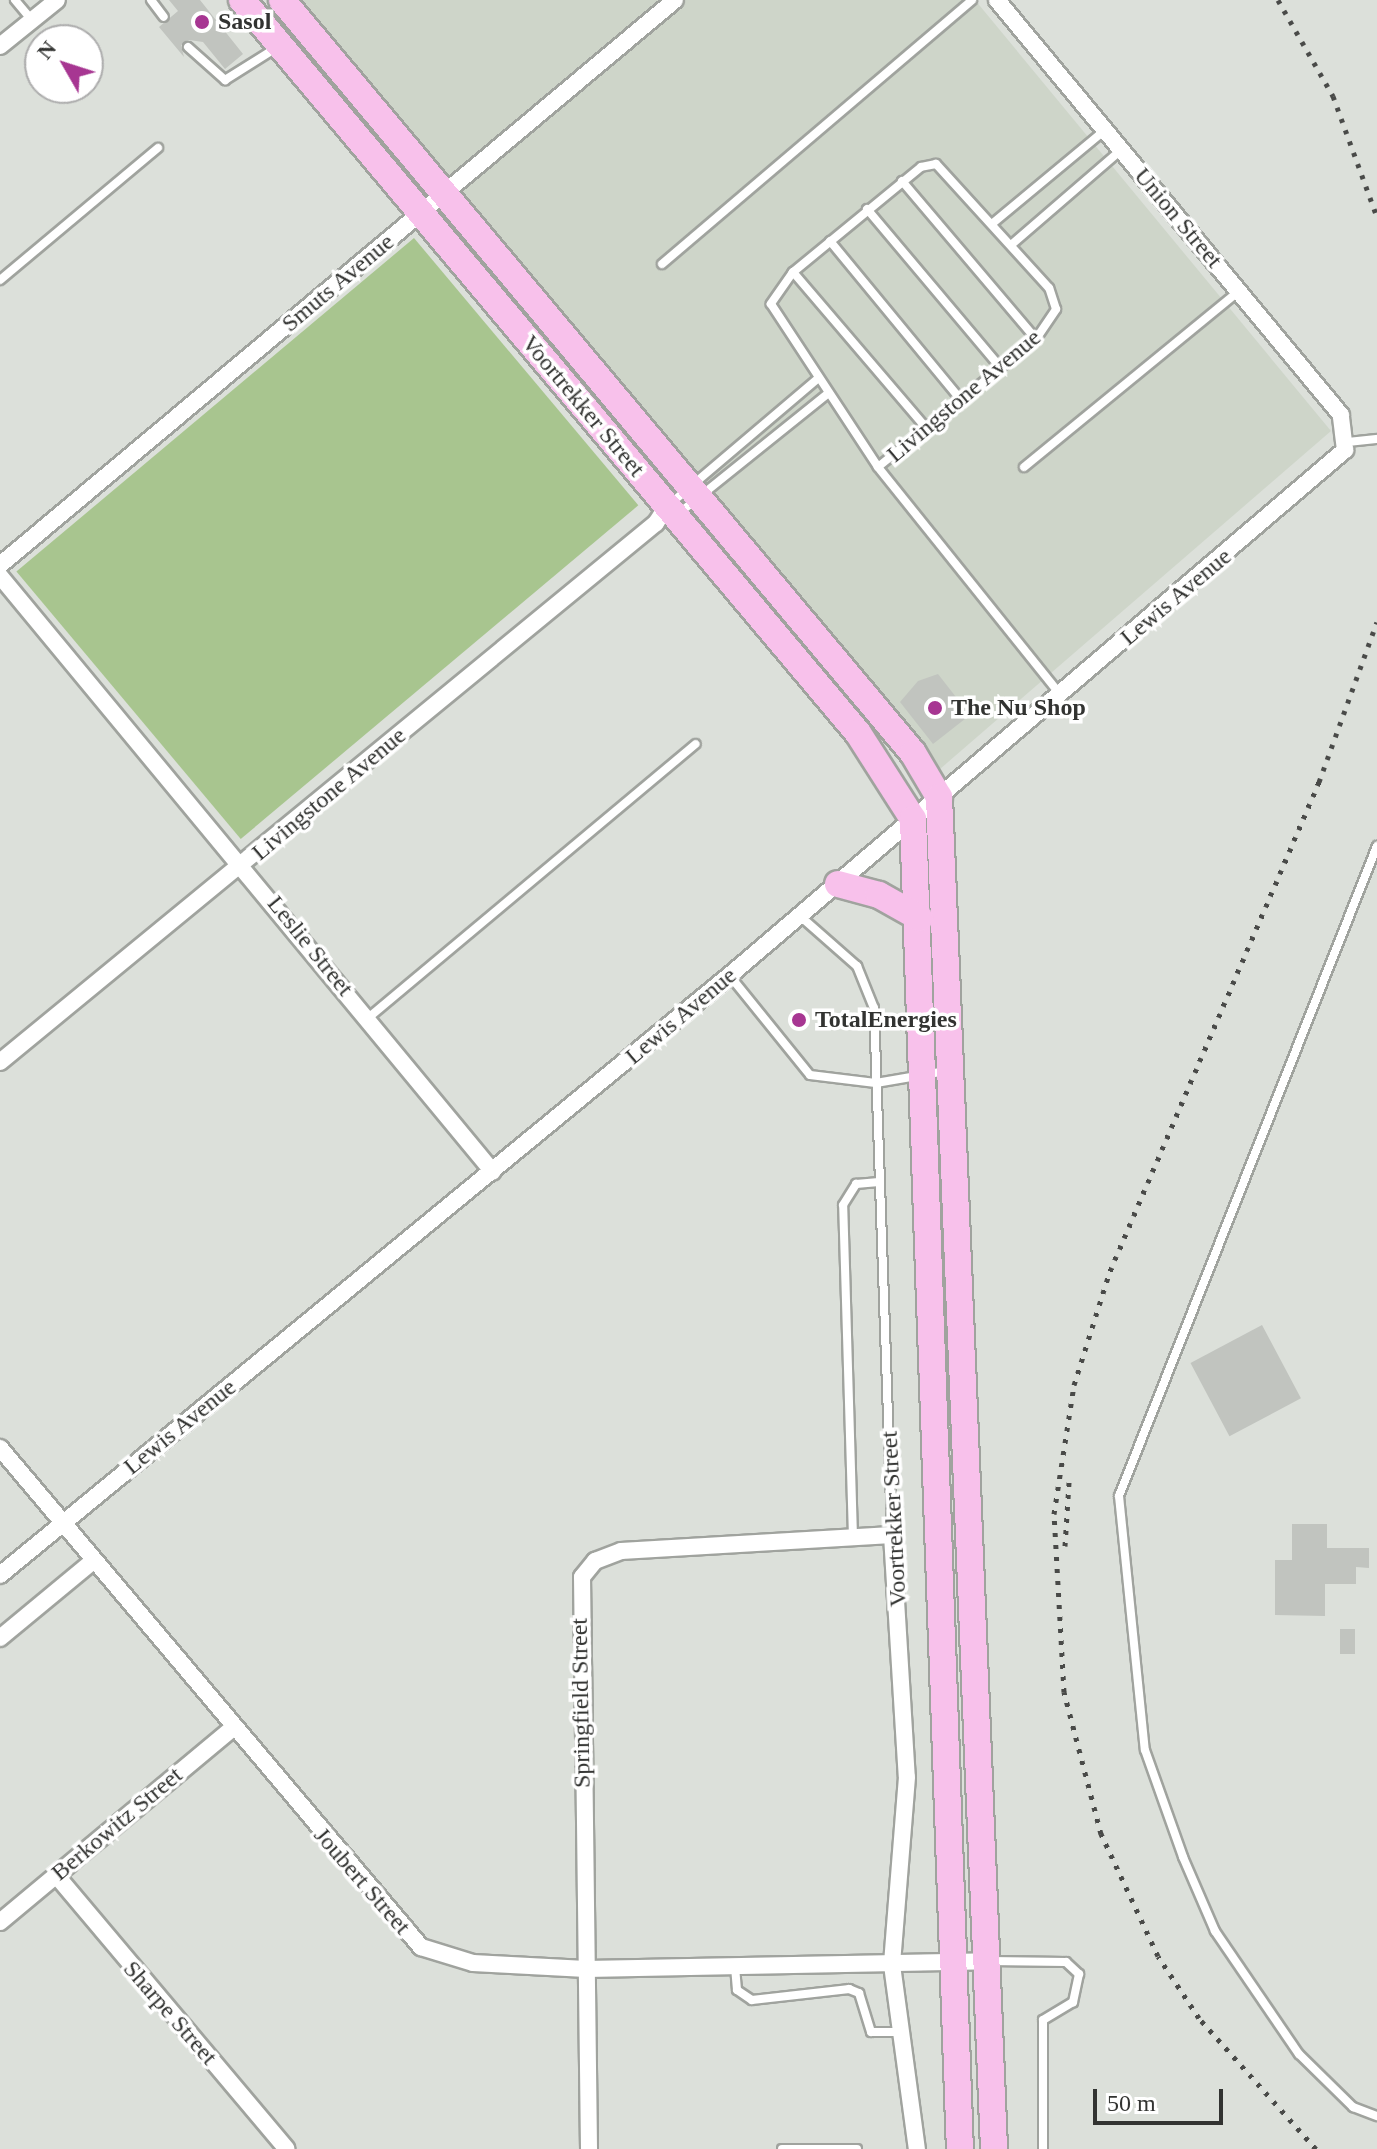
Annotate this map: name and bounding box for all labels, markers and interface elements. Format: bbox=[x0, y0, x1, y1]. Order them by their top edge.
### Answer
place label: Sasol bbox=[218, 8, 271, 36]
marker: Sasol bbox=[193, 13, 211, 31]
north arrow bbox=[24, 24, 104, 104]
text: N bbox=[32, 36, 61, 64]
street label: Union Street bbox=[1128, 162, 1228, 274]
street label: Smuts Avenue bbox=[276, 227, 400, 339]
street label: Livingstone Avenue bbox=[881, 323, 1047, 469]
street label: Voortrekker Street bbox=[515, 329, 651, 483]
street label: Lewis Avenue bbox=[1114, 542, 1238, 652]
place label: The Nu Shop bbox=[951, 694, 1086, 722]
marker: The Nu Shop bbox=[926, 699, 944, 717]
street label: Livingstone Avenue bbox=[246, 721, 412, 867]
street label: Leslie Street bbox=[261, 890, 359, 1002]
street label: Lewis Avenue bbox=[619, 961, 743, 1071]
place label: TotalEnergies bbox=[815, 1006, 957, 1034]
marker: TotalEnergies bbox=[790, 1011, 808, 1029]
street label: Lewis Avenue bbox=[118, 1373, 242, 1481]
street label: Voortrekker Street bbox=[875, 1430, 913, 1608]
street label: Springfield Street bbox=[565, 1618, 597, 1788]
street label: Berkowitz Street bbox=[46, 1761, 188, 1887]
street label: Joubert Street bbox=[308, 1822, 416, 1940]
street label: Sharpe Street bbox=[117, 1955, 223, 2071]
scale bar bbox=[1097, 2073, 1227, 2123]
text: 50 m bbox=[1107, 2090, 1156, 2116]

